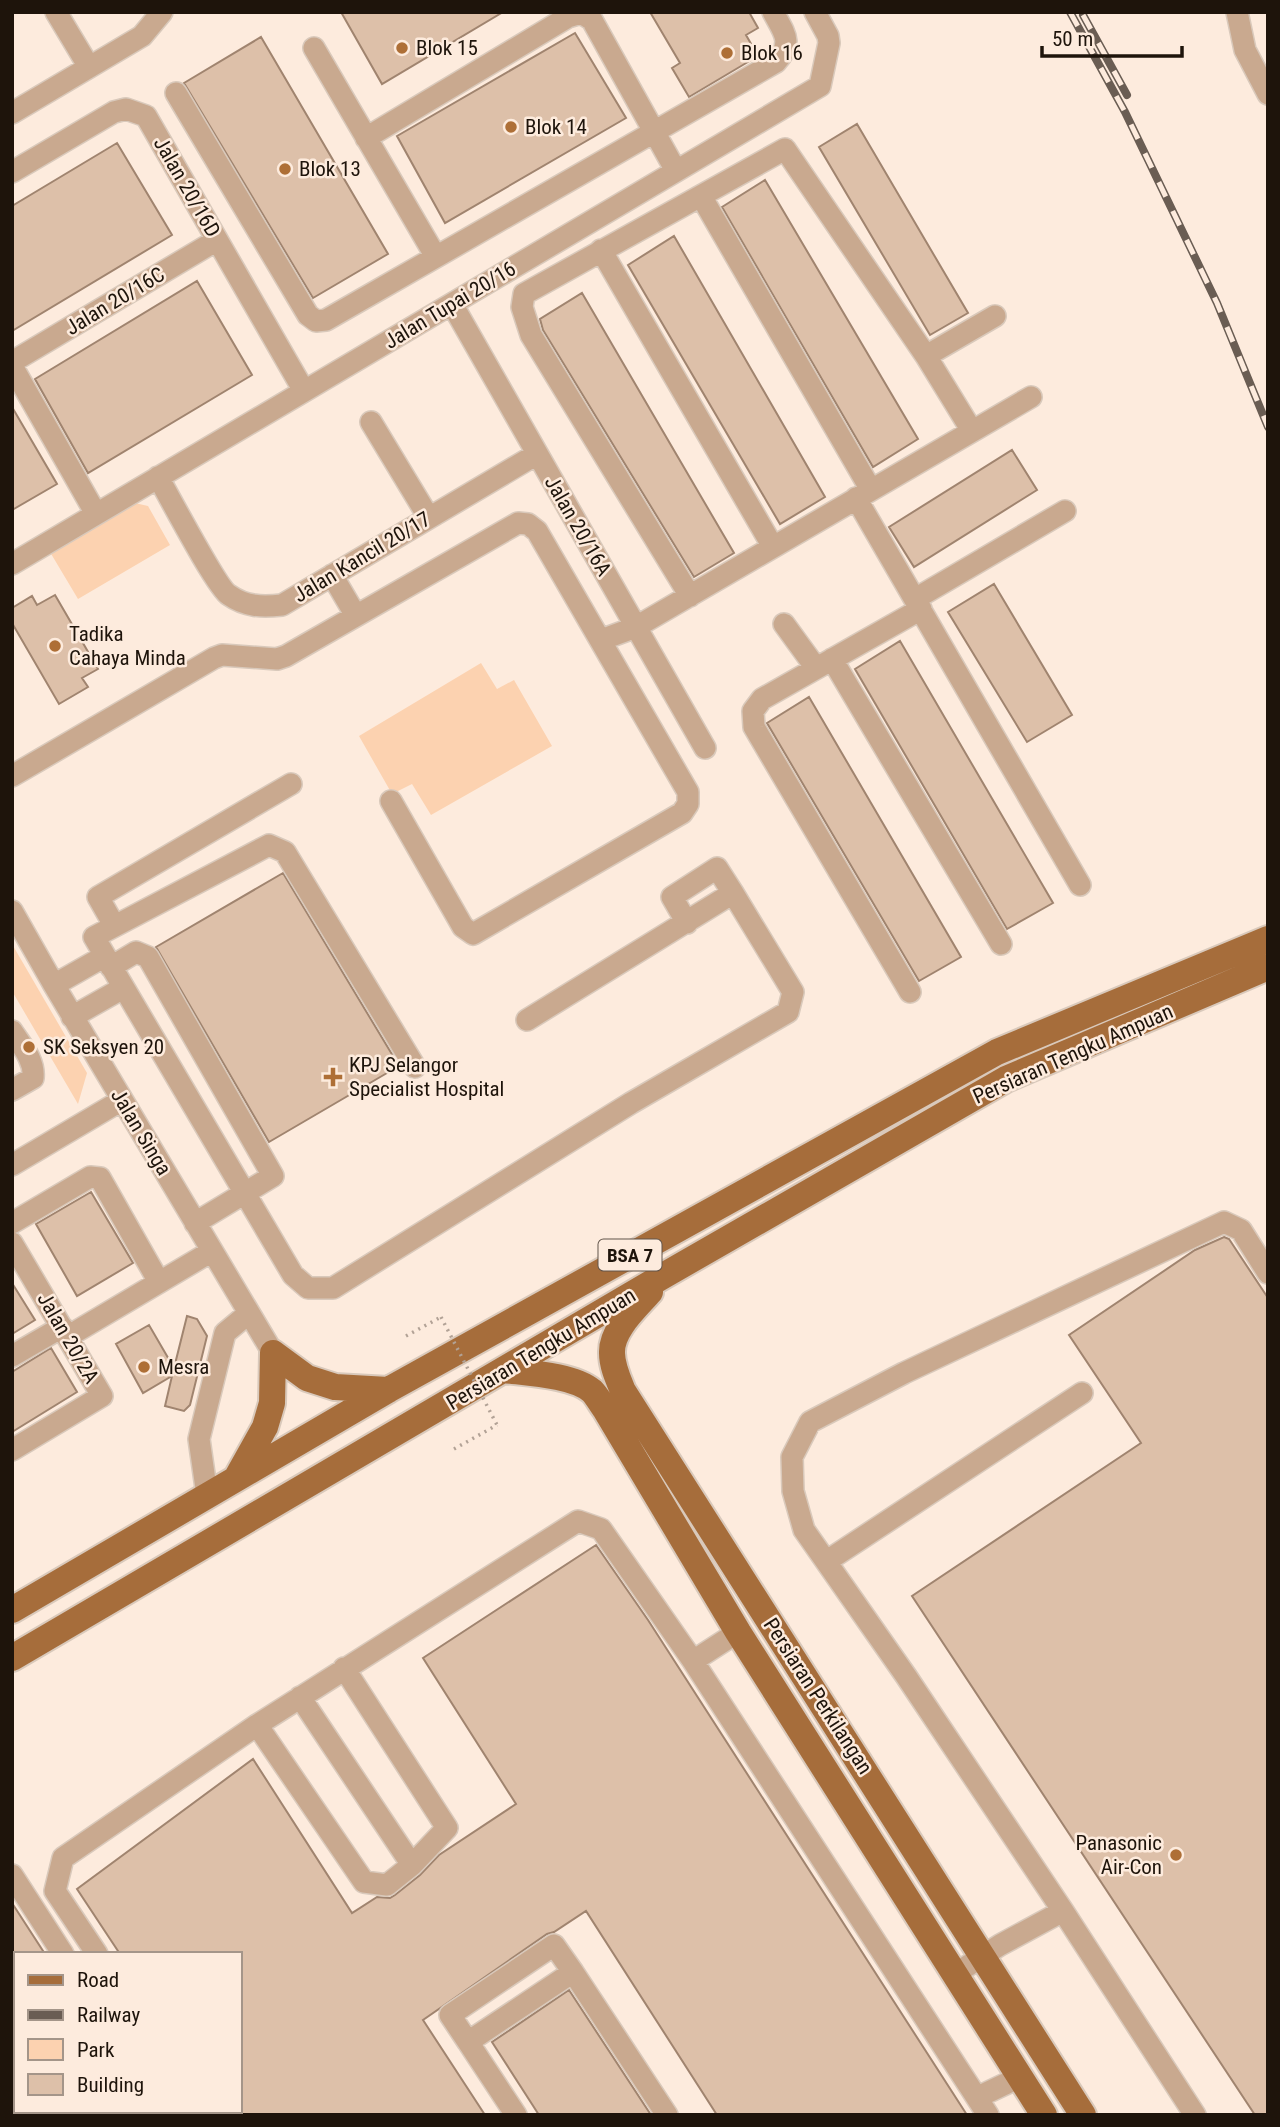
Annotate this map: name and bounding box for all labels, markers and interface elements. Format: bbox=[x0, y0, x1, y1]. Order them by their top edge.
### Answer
scale bar bbox=[1042, 14, 1182, 58]
text: 50 m bbox=[1052, 27, 1093, 51]
place label: Blok 15 bbox=[416, 36, 478, 60]
marker: Blok 15 bbox=[394, 40, 410, 56]
place label: Blok 16 bbox=[741, 41, 803, 65]
marker: Blok 16 bbox=[719, 45, 735, 61]
place label: Blok 14 bbox=[525, 115, 587, 139]
marker: Blok 14 bbox=[503, 119, 519, 135]
street label: Jalan 20/16D bbox=[149, 133, 225, 241]
place label: Blok 13 bbox=[299, 157, 361, 181]
marker: Blok 13 bbox=[277, 161, 293, 177]
street label: Jalan Tupai 20/16 bbox=[380, 256, 520, 354]
street label: Jalan 20/16C bbox=[61, 262, 169, 340]
street label: Jalan 20/16A bbox=[540, 472, 616, 580]
street label: Jalan Kancil 20/17 bbox=[289, 507, 435, 607]
place label: Tadika Cahaya Minda bbox=[69, 622, 186, 670]
marker: Tadika Cahaya Minda bbox=[47, 638, 63, 654]
street label: Persiaran Tengku Ampuan bbox=[969, 999, 1177, 1109]
place label: SK Seksyen 20 bbox=[43, 1035, 164, 1059]
marker: SK Seksyen 20 bbox=[21, 1039, 37, 1055]
place label: KPJ Selangor Specialist Hospital bbox=[349, 1053, 504, 1101]
marker: KPJ Selangor Specialist Hospital bbox=[323, 1067, 343, 1087]
street label: Jalan Singa bbox=[106, 1085, 176, 1179]
road number: BSA 7 bbox=[598, 1240, 662, 1270]
street label: Persiaran Tengku Ampuan bbox=[442, 1283, 640, 1415]
street label: Jalan 20/2A bbox=[32, 1288, 104, 1388]
place label: Mesra bbox=[158, 1355, 209, 1379]
marker: Mesra bbox=[136, 1359, 152, 1375]
street label: Persiaran Perkilangan bbox=[759, 1614, 877, 1778]
place label: Panasonic Air-Con bbox=[1075, 1831, 1162, 1879]
marker: Panasonic Air-Con bbox=[1168, 1847, 1184, 1863]
legend bbox=[14, 1952, 242, 2113]
text: Road bbox=[77, 1968, 119, 1992]
text: Railway bbox=[77, 2003, 140, 2027]
text: Park bbox=[77, 2038, 115, 2062]
text: Building bbox=[77, 2073, 144, 2097]

